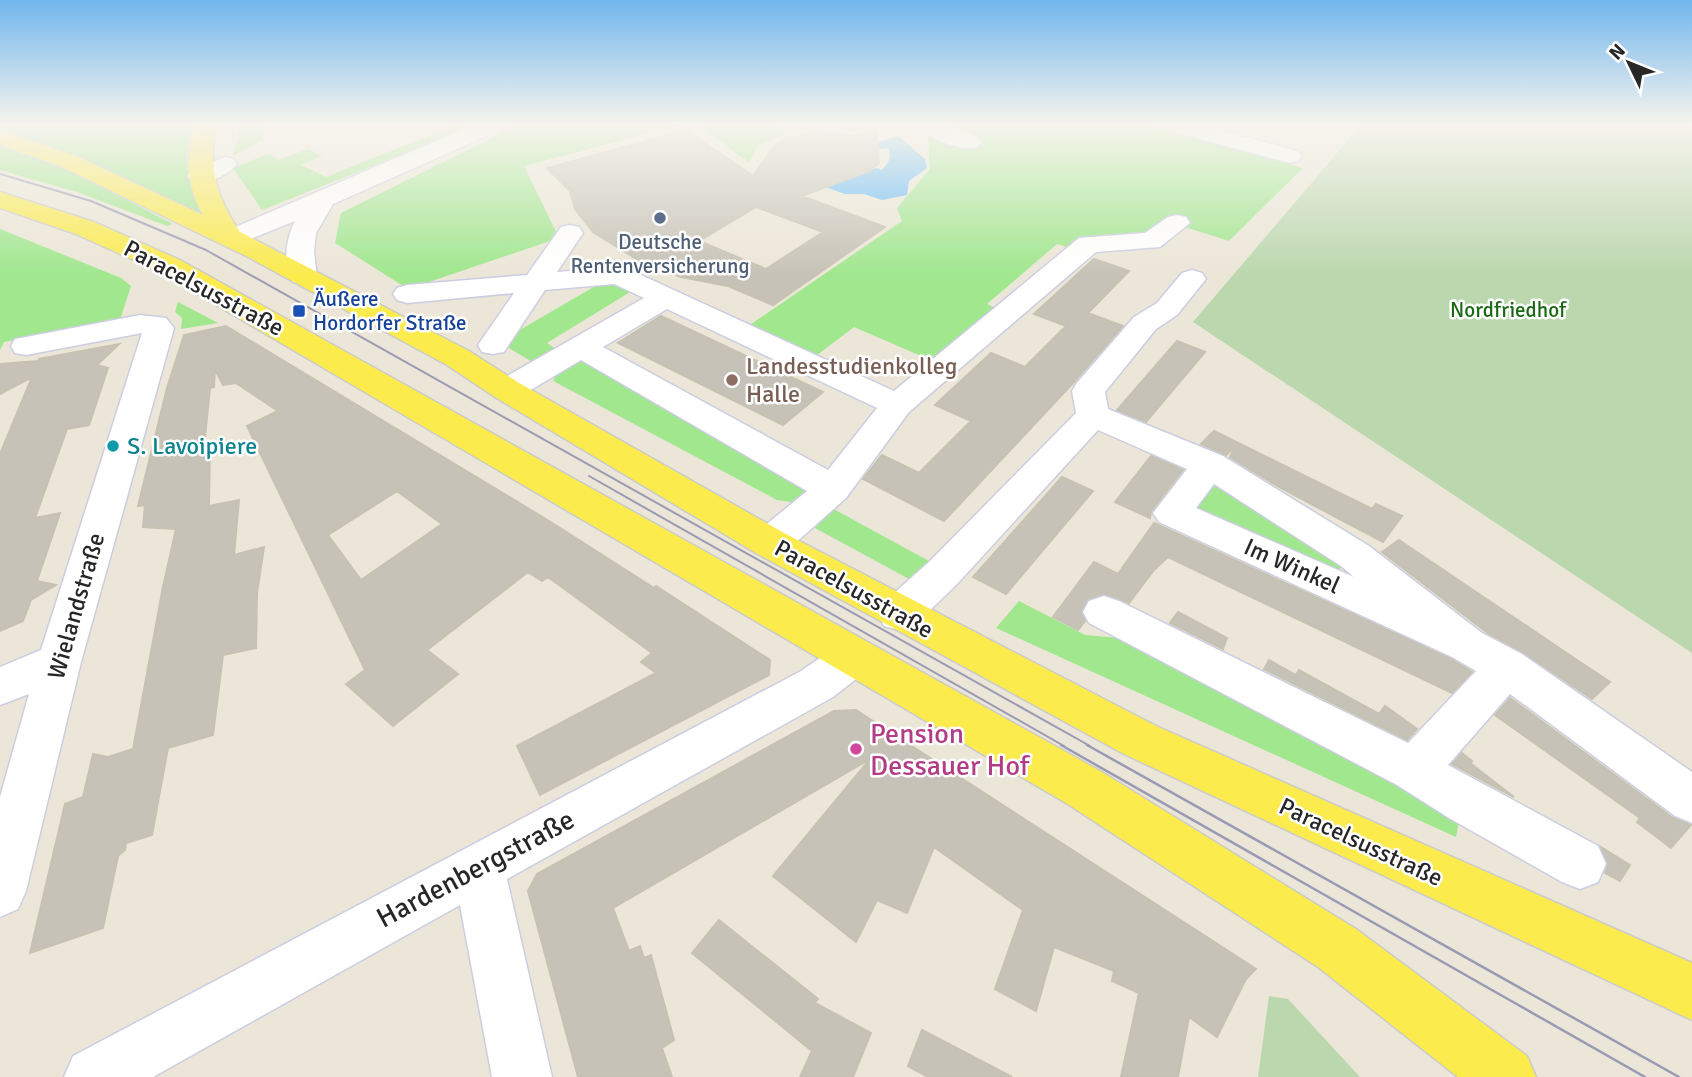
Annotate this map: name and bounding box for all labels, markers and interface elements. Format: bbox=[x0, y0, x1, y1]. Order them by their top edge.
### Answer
north arrow bbox=[1594, 28, 1664, 98]
text: N bbox=[1604, 39, 1631, 65]
marker: Deutsche Rentenversicherung bbox=[652, 210, 668, 226]
place label: Deutsche Rentenversicherung bbox=[570, 229, 750, 279]
street label: Paracelsusstraße bbox=[119, 233, 289, 343]
place label: Äußere Hordorfer Straße bbox=[313, 286, 467, 336]
park label: Nordfriedhof bbox=[1450, 297, 1567, 323]
marker: Äußere Hordorfer Straße bbox=[291, 303, 307, 319]
place label: Landesstudienkolleg Halle bbox=[746, 351, 957, 409]
marker: Landesstudienkolleg Halle bbox=[724, 372, 740, 388]
place label: S. Lavoipiere bbox=[127, 431, 257, 461]
marker: S. Lavoipiere bbox=[105, 438, 121, 454]
street label: Wielandstraße bbox=[41, 529, 111, 683]
street label: Im Winkel bbox=[1239, 532, 1345, 600]
street label: Paracelsusstraße bbox=[769, 533, 939, 645]
place label: Pension Dessauer Hof bbox=[870, 717, 1031, 783]
marker: Pension Dessauer Hof bbox=[848, 741, 864, 757]
street label: Paracelsusstraße bbox=[1274, 791, 1448, 893]
street label: Hardenbergstraße bbox=[371, 803, 580, 935]

